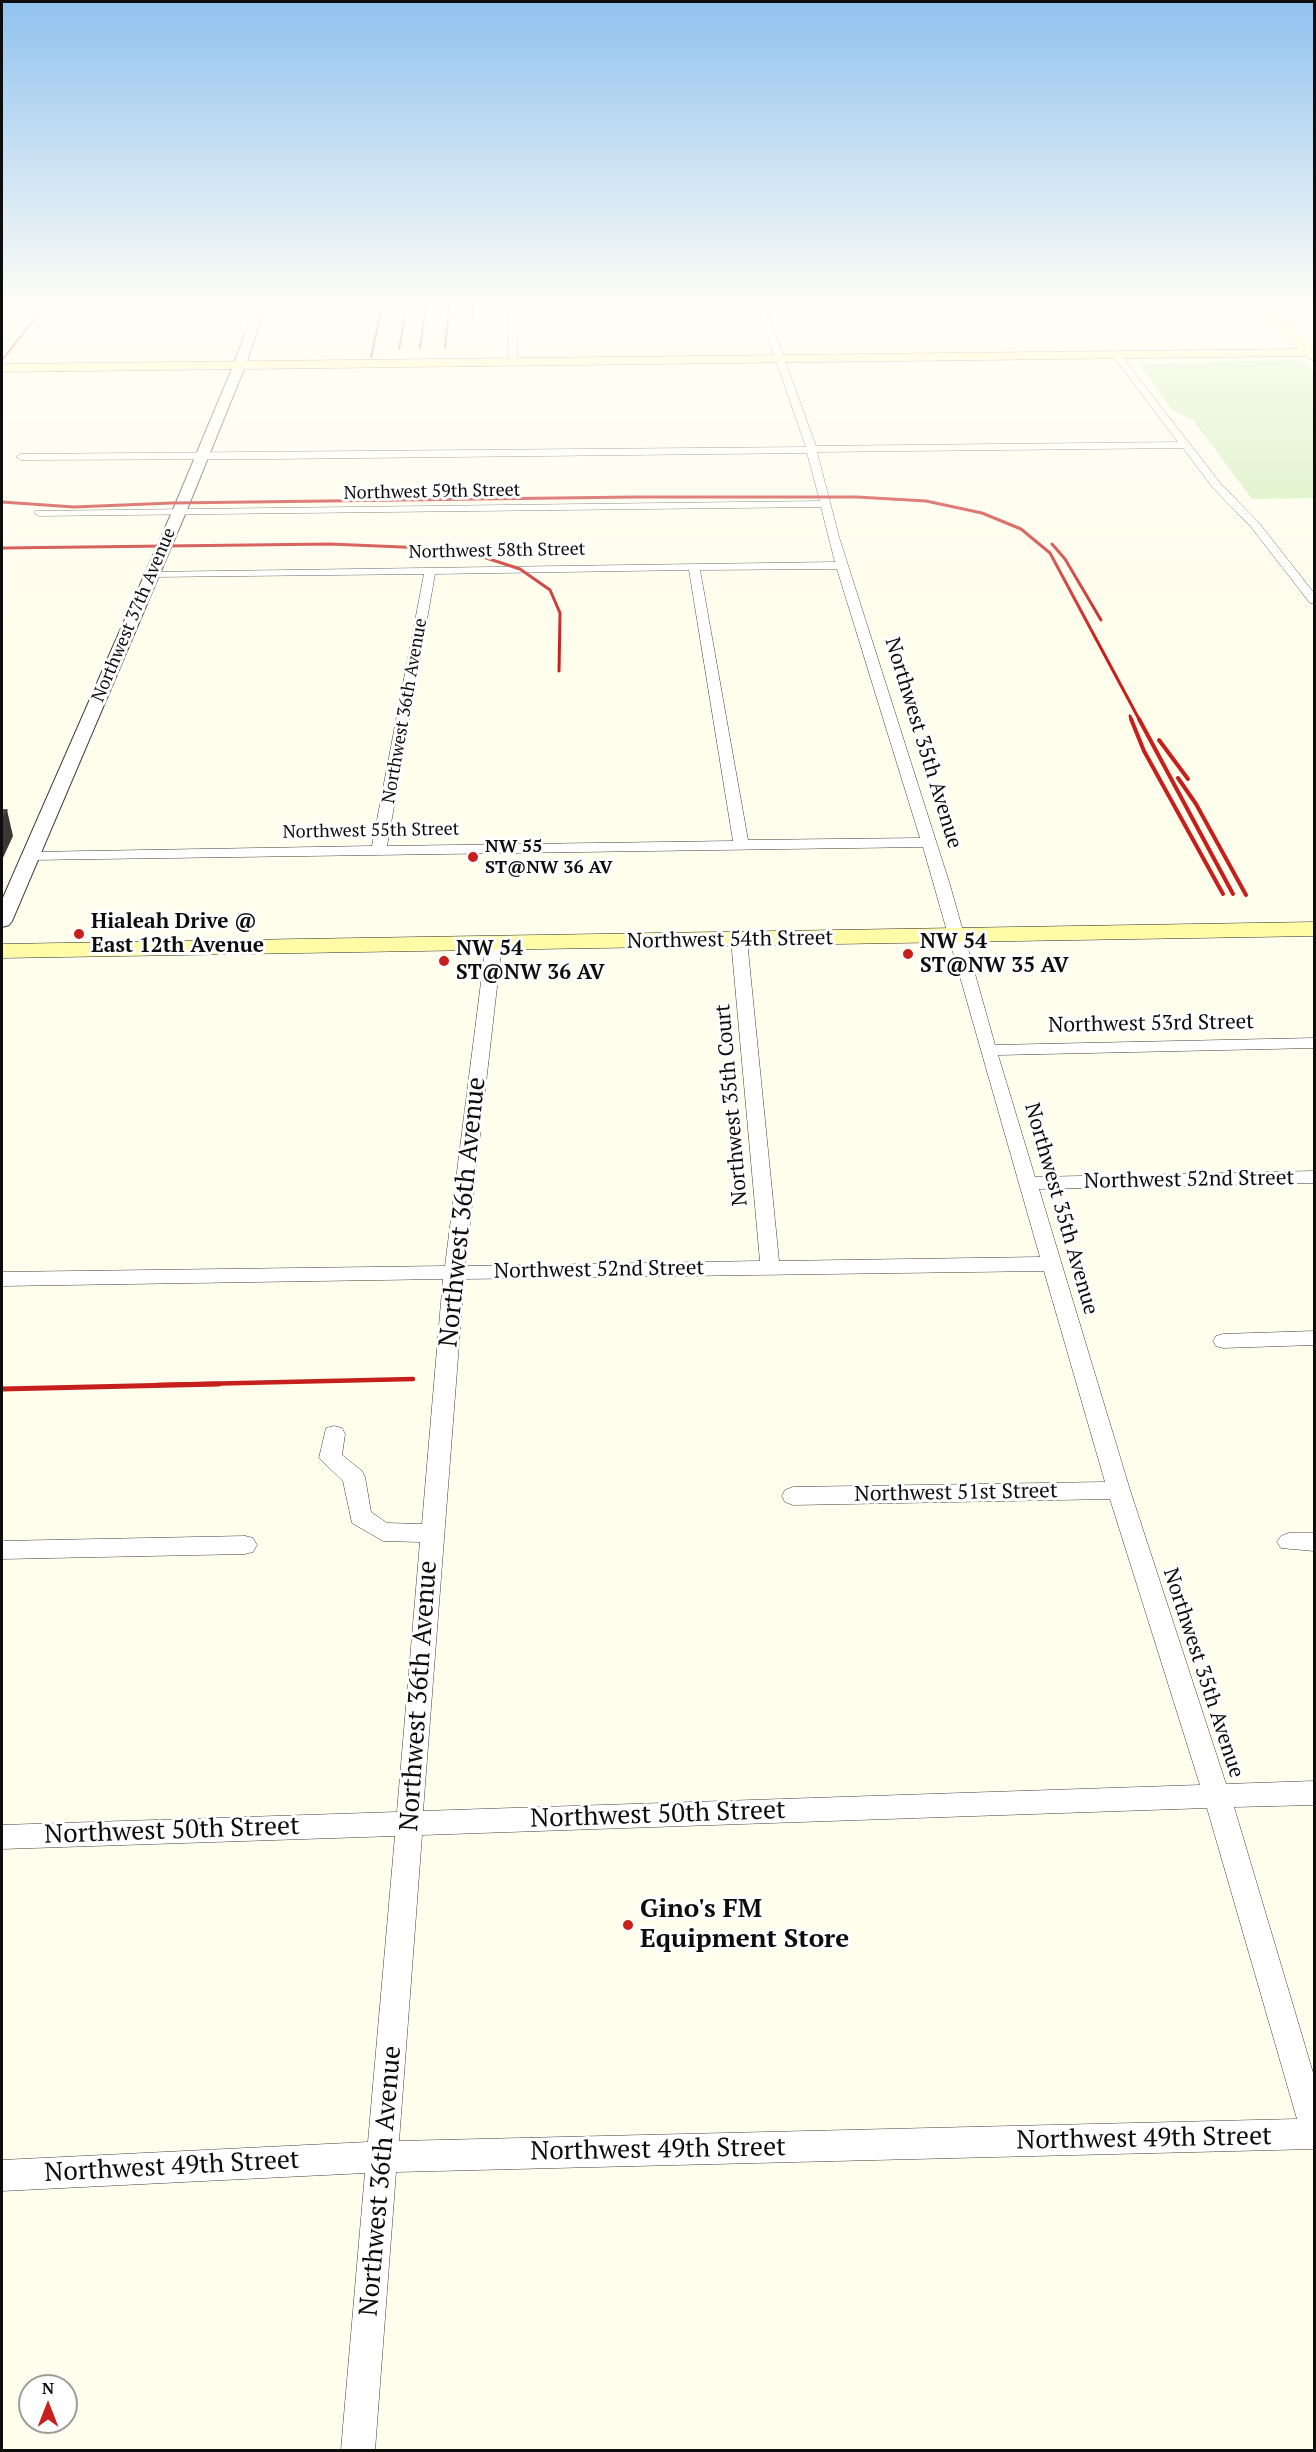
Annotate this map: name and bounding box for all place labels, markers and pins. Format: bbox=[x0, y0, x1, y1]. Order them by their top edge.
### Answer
place label: NW 55 ST@NW 36 AV bbox=[485, 836, 612, 878]
marker: NW 55 ST@NW 36 AV bbox=[466, 850, 480, 864]
place label: Hialeah Drive @ East 12th Avenue bbox=[91, 909, 264, 959]
marker: Hialeah Drive @ East 12th Avenue bbox=[72, 927, 86, 941]
place label: NW 54 ST@NW 35 AV bbox=[920, 929, 1069, 979]
place label: NW 54 ST@NW 36 AV bbox=[456, 936, 605, 986]
marker: NW 54 ST@NW 35 AV bbox=[901, 947, 915, 961]
marker: NW 54 ST@NW 36 AV bbox=[437, 954, 451, 968]
place label: Gino's FM Equipment Store bbox=[640, 1894, 849, 1955]
marker: Gino's FM Equipment Store bbox=[621, 1918, 635, 1932]

